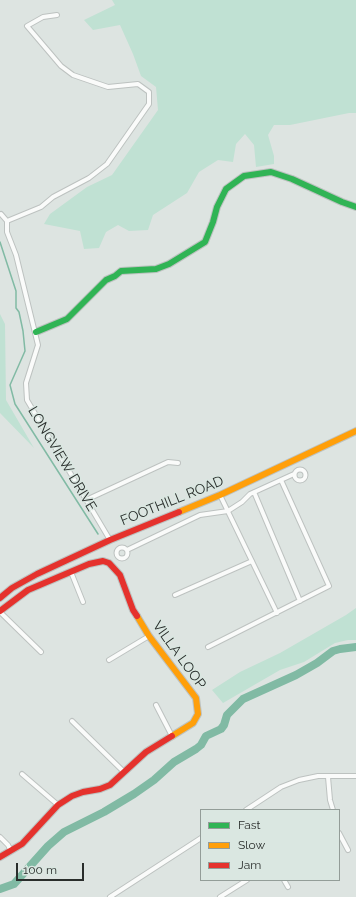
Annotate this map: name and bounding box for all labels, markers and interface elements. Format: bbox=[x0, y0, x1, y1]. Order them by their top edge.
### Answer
street label: LONGVIEW DRIVE bbox=[24, 404, 100, 514]
street label: FOOTHILL ROAD bbox=[118, 473, 226, 529]
street label: VILLA LOOP bbox=[149, 618, 209, 692]
legend bbox=[200, 809, 340, 881]
text: Fast bbox=[238, 818, 261, 832]
text: Slow bbox=[238, 838, 265, 852]
scale bar bbox=[18, 855, 86, 881]
text: Jam bbox=[238, 858, 261, 872]
text: 100 m bbox=[23, 863, 57, 877]

